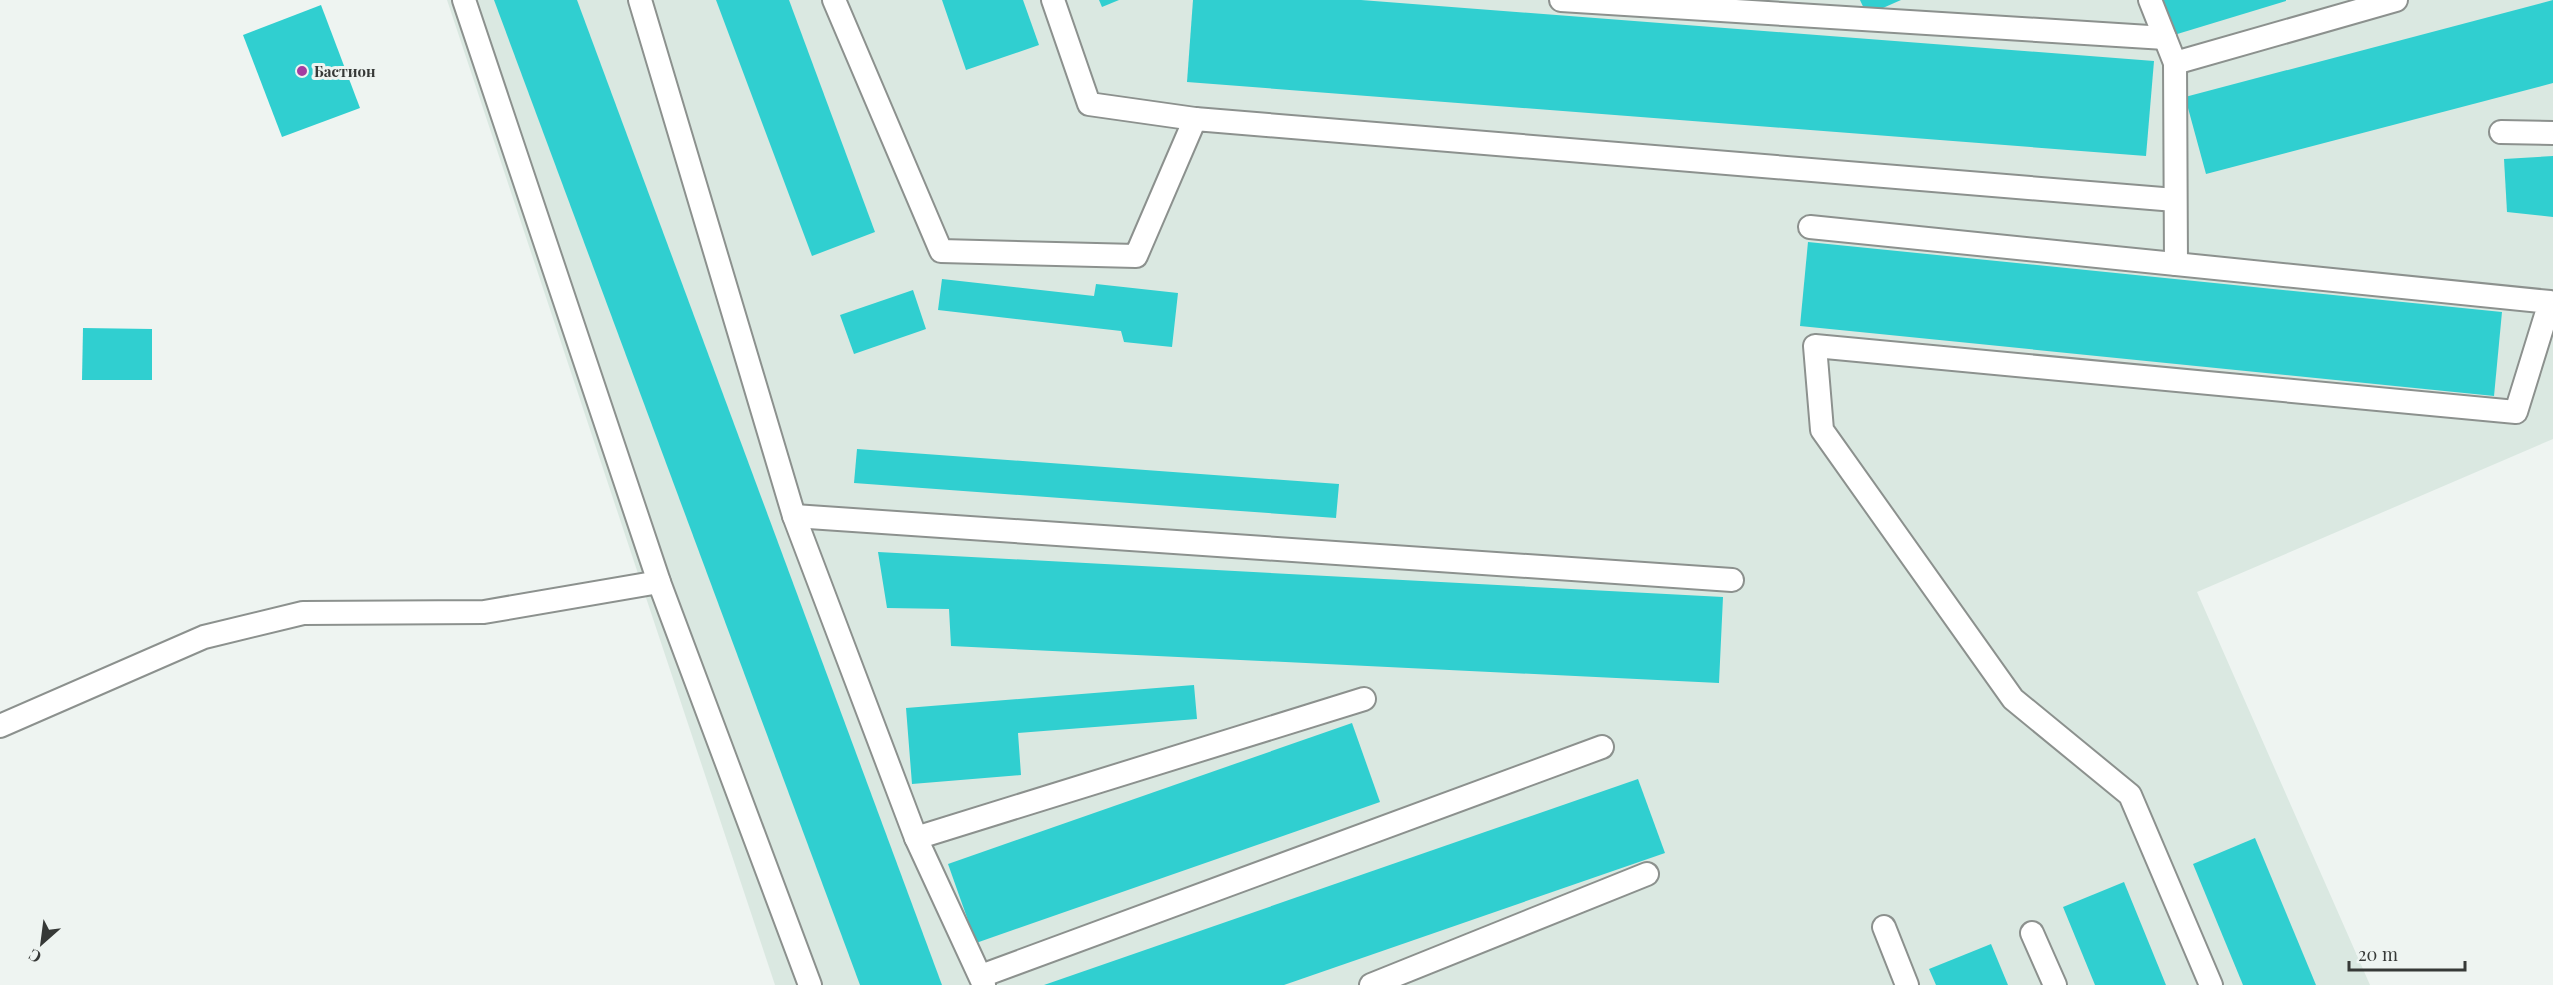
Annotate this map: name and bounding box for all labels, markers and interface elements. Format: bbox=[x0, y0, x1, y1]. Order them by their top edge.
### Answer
place label: Бастион bbox=[314, 61, 376, 81]
marker: Бастион bbox=[295, 64, 309, 78]
north arrow bbox=[12, 913, 72, 973]
scale bar bbox=[2349, 934, 2464, 972]
text: 20 m bbox=[2358, 942, 2398, 966]
text: С bbox=[25, 945, 45, 969]

